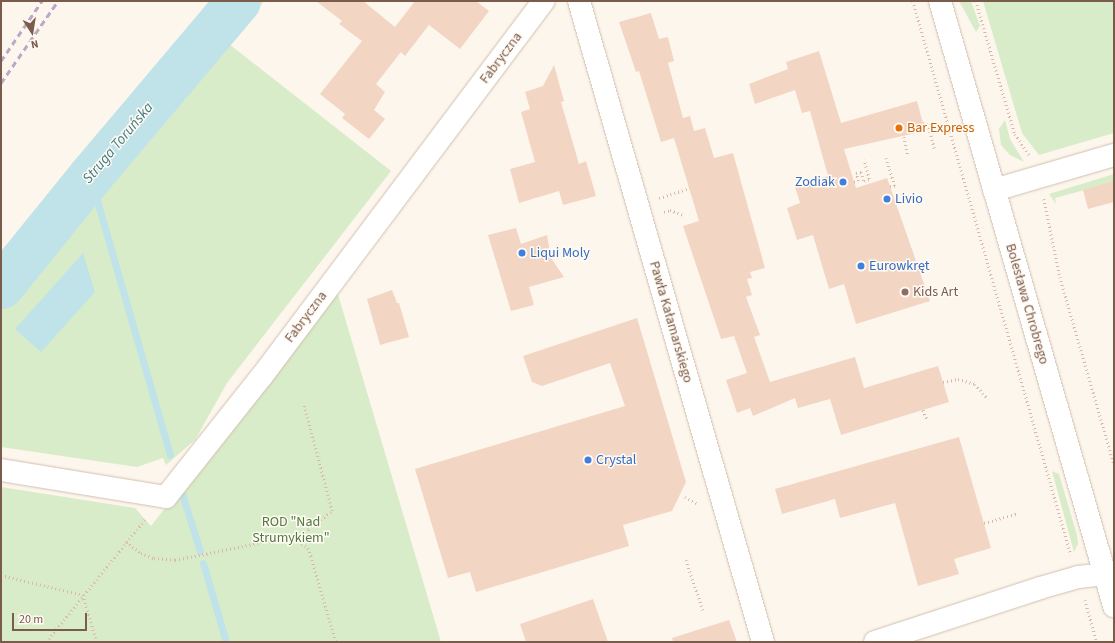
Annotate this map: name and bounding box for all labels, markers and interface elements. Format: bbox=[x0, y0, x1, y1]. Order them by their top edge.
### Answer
north arrow bbox=[12, 12, 52, 52]
street label: Fabryczna bbox=[476, 29, 526, 87]
text: N bbox=[29, 36, 40, 52]
water label: Struga Toruńska bbox=[79, 99, 157, 187]
place label: Bar Express bbox=[907, 120, 974, 136]
marker: Bar Express bbox=[894, 123, 904, 133]
place label: Zodiak bbox=[795, 174, 835, 190]
marker: Zodiak bbox=[838, 177, 848, 187]
place label: Livio bbox=[895, 191, 923, 207]
marker: Livio bbox=[882, 194, 892, 204]
street label: Bolesława Chrobrego bbox=[1002, 242, 1052, 366]
place label: Liqui Moly bbox=[530, 245, 590, 261]
marker: Liqui Moly bbox=[517, 248, 527, 258]
place label: Eurowkręt bbox=[869, 258, 929, 274]
street label: Pawła Kałamarskiego bbox=[646, 259, 696, 385]
marker: Eurowkręt bbox=[856, 261, 866, 271]
place label: Kids Art bbox=[913, 284, 958, 300]
marker: Kids Art bbox=[900, 287, 910, 297]
street label: Fabryczna bbox=[281, 288, 331, 346]
place label: Crystal bbox=[596, 452, 636, 468]
marker: Crystal bbox=[583, 455, 593, 465]
park label: ROD "Nad Strumykiem" bbox=[252, 514, 330, 546]
scale bar bbox=[14, 605, 89, 631]
text: 20 m bbox=[19, 611, 43, 628]

